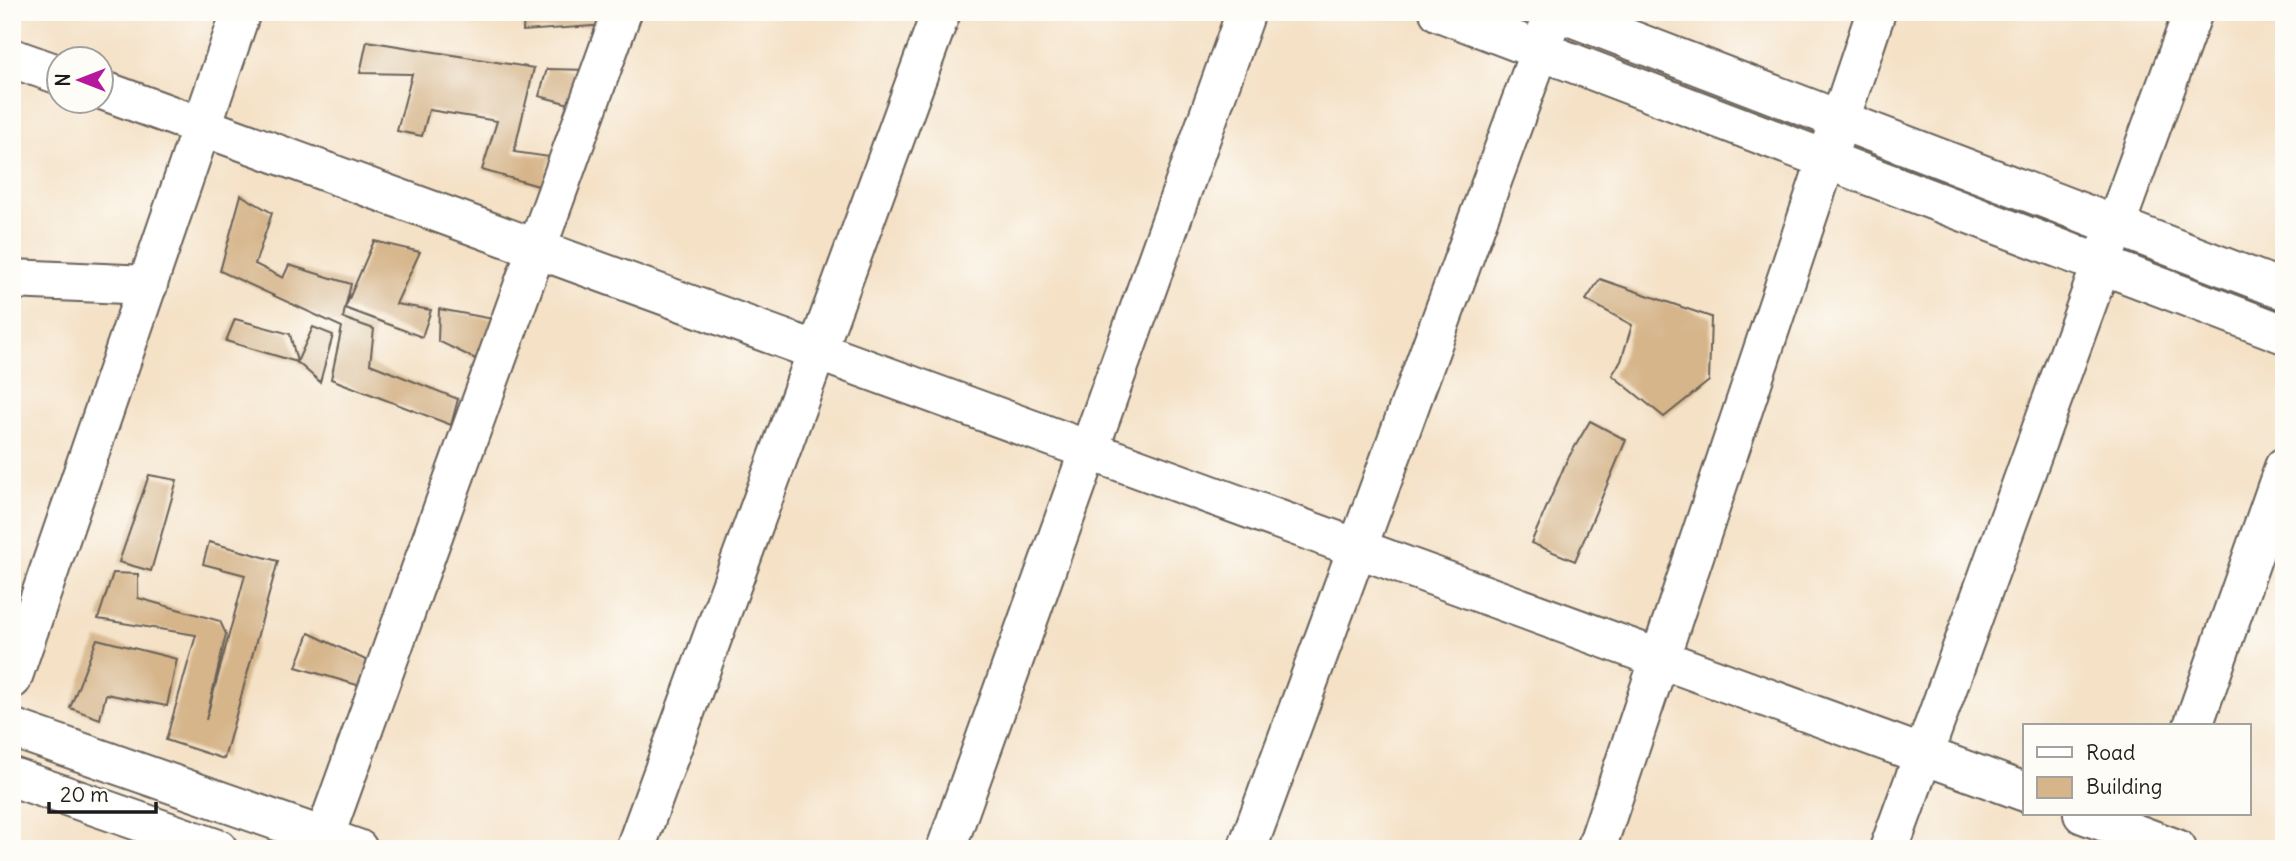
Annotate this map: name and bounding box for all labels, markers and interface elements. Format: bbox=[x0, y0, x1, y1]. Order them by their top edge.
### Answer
north arrow bbox=[46, 46, 116, 116]
text: N bbox=[51, 73, 75, 87]
legend bbox=[2023, 724, 2250, 816]
text: Road bbox=[2086, 739, 2135, 766]
scale bar bbox=[49, 770, 156, 814]
text: Building bbox=[2086, 773, 2162, 800]
text: 20 m bbox=[60, 781, 109, 808]

